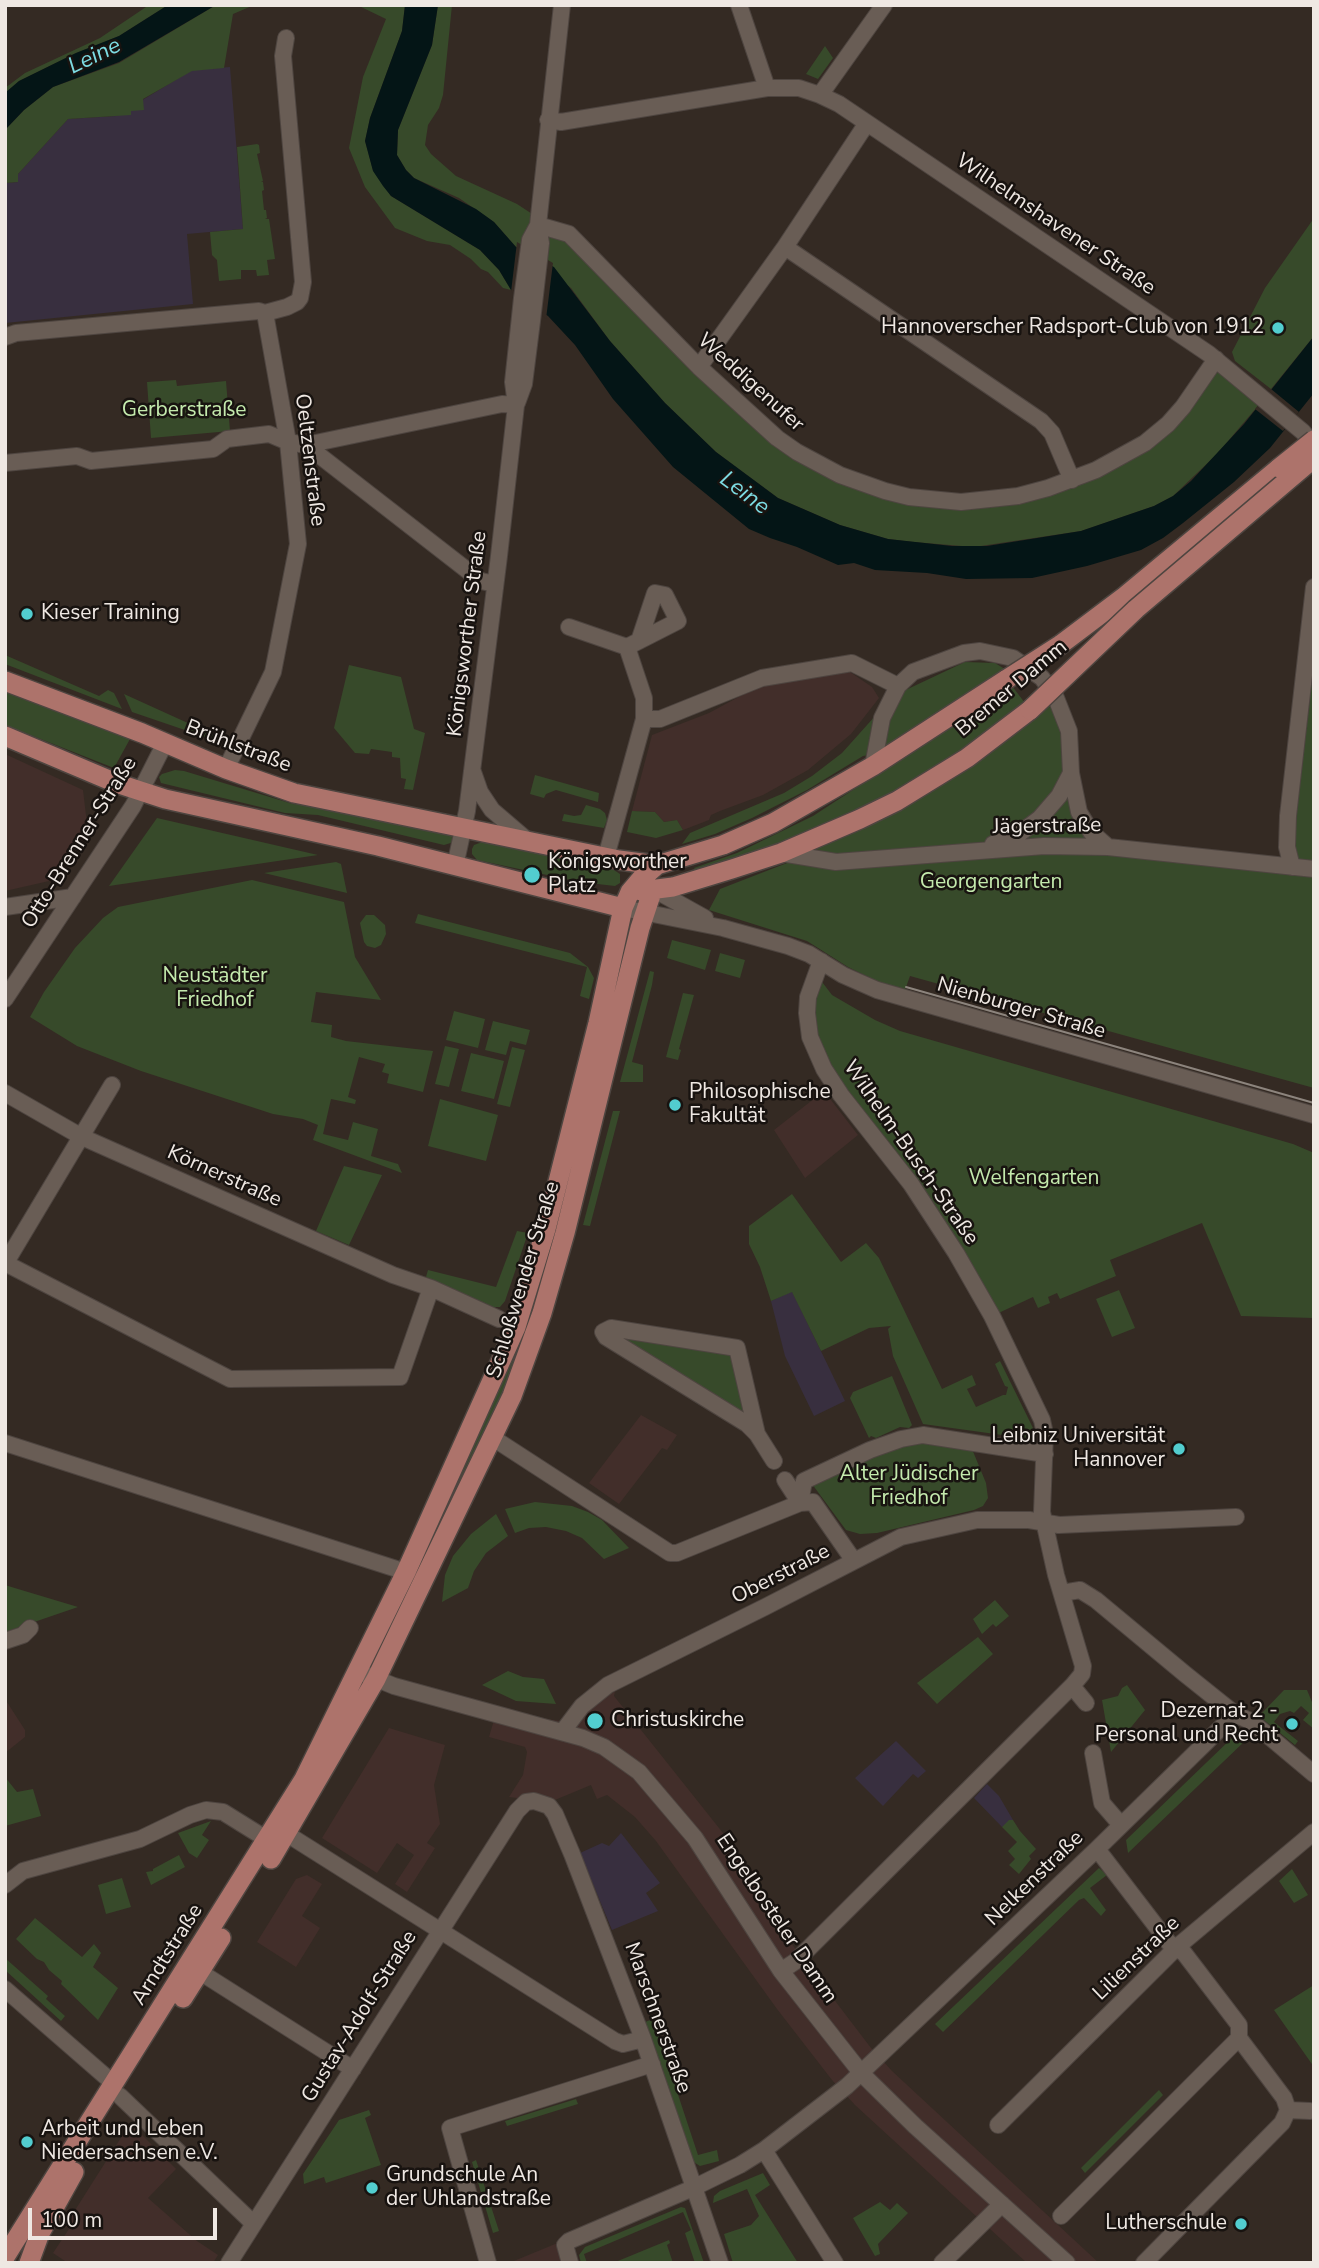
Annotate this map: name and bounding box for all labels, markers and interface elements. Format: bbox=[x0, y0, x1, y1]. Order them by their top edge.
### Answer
water label: Leine bbox=[64, 32, 126, 82]
street label: Wilhelmshavener Straße bbox=[950, 149, 1160, 301]
place label: Hannoverscher Radsport-Club von 1912 bbox=[881, 315, 1264, 341]
marker: Hannoverscher Radsport-Club von 1912 bbox=[1270, 320, 1286, 336]
street label: Weddigenufer bbox=[691, 328, 809, 438]
street label: Oeltzenstraße bbox=[288, 392, 330, 528]
park label: Gerberstraße bbox=[122, 398, 246, 424]
water label: Leine bbox=[714, 466, 774, 522]
street label: Königsworther Straße bbox=[443, 530, 493, 738]
place label: Kieser Training bbox=[41, 601, 180, 627]
marker: Kieser Training bbox=[19, 606, 35, 622]
street label: Bremer Damm bbox=[951, 635, 1073, 743]
street label: Brühlstraße bbox=[181, 715, 295, 779]
street label: Otto-Brenner-Straße bbox=[17, 753, 143, 933]
street label: Jägerstraße bbox=[992, 813, 1102, 841]
place label: Königsworther Platz bbox=[548, 850, 687, 900]
marker: Königsworther Platz bbox=[522, 865, 542, 885]
park label: Georgengarten bbox=[920, 870, 1062, 896]
park label: Neustädter Friedhof bbox=[162, 964, 268, 1014]
street label: Nienburger Straße bbox=[934, 973, 1108, 1045]
street label: Wilhelm-Busch-Straße bbox=[837, 1056, 983, 1250]
place label: Philosophische Fakultät bbox=[689, 1080, 831, 1130]
marker: Philosophische Fakultät bbox=[667, 1097, 683, 1113]
street label: Körnerstraße bbox=[163, 1141, 285, 1213]
park label: Welfengarten bbox=[969, 1166, 1099, 1192]
street label: Schloßwender Straße bbox=[482, 1179, 566, 1381]
place label: Leibniz Universität Hannover bbox=[991, 1424, 1165, 1474]
marker: Leibniz Universität Hannover bbox=[1171, 1441, 1187, 1457]
park label: Alter Jüdischer Friedhof bbox=[840, 1462, 978, 1512]
street label: Oberstraße bbox=[728, 1540, 834, 1610]
place label: Dezernat 2 - Personal und Recht bbox=[1095, 1699, 1278, 1749]
place label: Christuskirche bbox=[611, 1708, 744, 1734]
marker: Christuskirche bbox=[585, 1711, 605, 1731]
marker: Dezernat 2 - Personal und Recht bbox=[1284, 1716, 1300, 1732]
street label: Nelkenstraße bbox=[981, 1826, 1089, 1932]
street label: Engelbosteler Damm bbox=[710, 1829, 842, 2009]
street label: Arndtstraße bbox=[127, 1900, 209, 2010]
street label: Lilienstraße bbox=[1089, 1912, 1185, 2006]
street label: Gustav-Adolf-Straße bbox=[297, 1927, 423, 2107]
street label: Marschnerstraße bbox=[618, 1939, 696, 2097]
place label: Arbeit und Leben Niedersachsen e.V. bbox=[41, 2117, 218, 2167]
marker: Arbeit und Leben Niedersachsen e.V. bbox=[19, 2134, 35, 2150]
place label: Grundschule An der Uhlandstraße bbox=[386, 2163, 551, 2213]
marker: Grundschule An der Uhlandstraße bbox=[364, 2180, 380, 2196]
scale bar bbox=[32, 2194, 220, 2238]
text: 100 m bbox=[41, 2206, 102, 2234]
place label: Lutherschule bbox=[1105, 2211, 1227, 2237]
marker: Lutherschule bbox=[1233, 2216, 1249, 2232]

